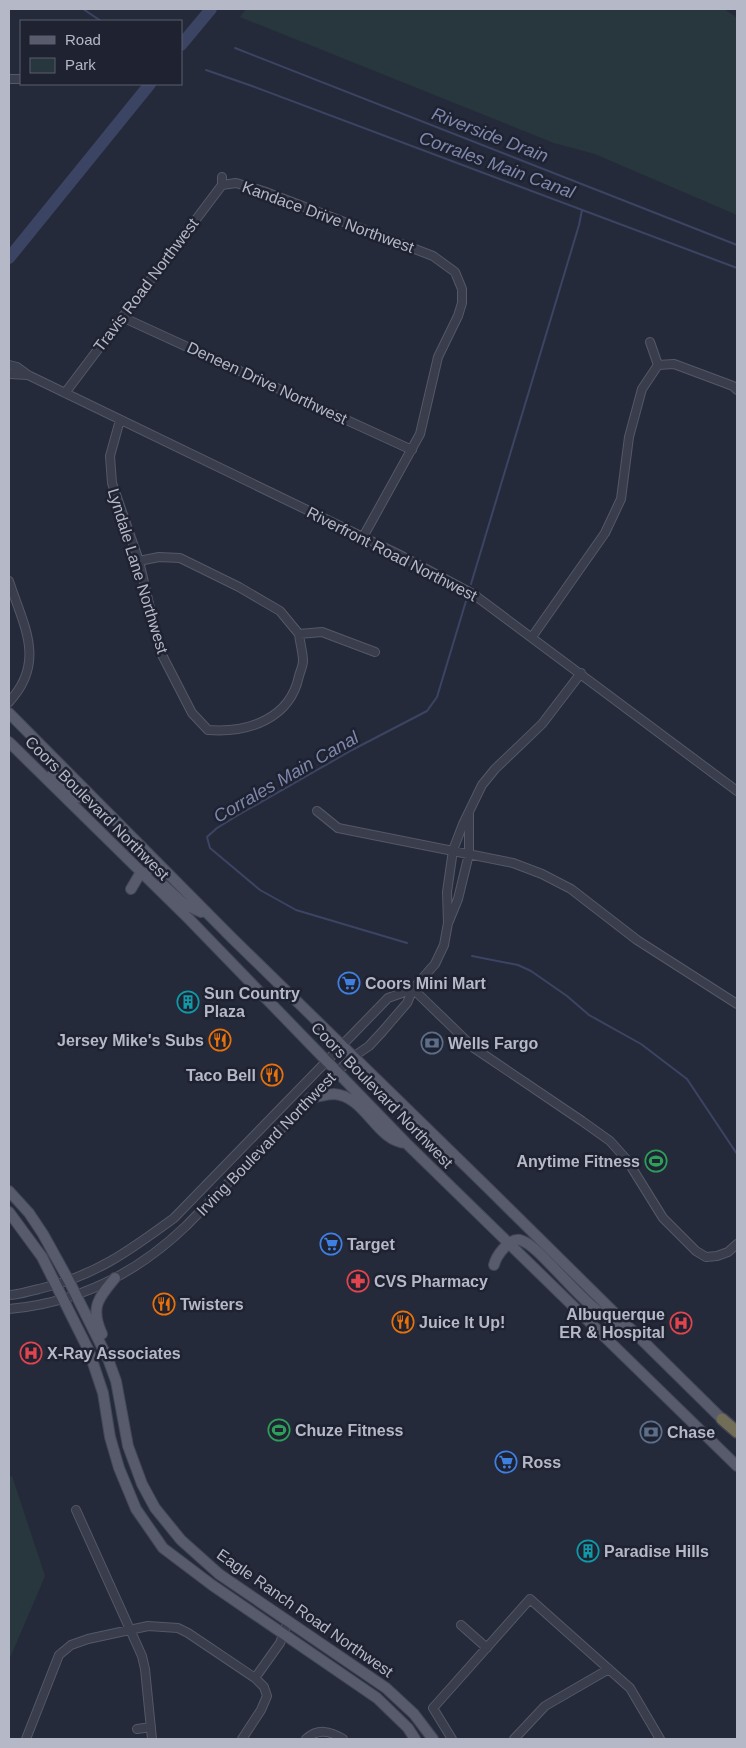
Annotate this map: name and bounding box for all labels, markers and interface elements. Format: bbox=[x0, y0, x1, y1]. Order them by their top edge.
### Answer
legend bbox=[20, 20, 182, 85]
text: Road bbox=[65, 31, 101, 48]
text: Park bbox=[65, 56, 96, 73]
water label: Riverside Drain bbox=[429, 104, 551, 166]
water label: Corrales Main Canal bbox=[416, 128, 578, 203]
street label: Kandace Drive Northwest bbox=[240, 178, 417, 256]
street label: Travis Road Northwest bbox=[90, 215, 202, 355]
street label: Deneen Drive Northwest bbox=[184, 338, 350, 428]
street label: Lyndale Lane Northwest bbox=[105, 486, 171, 656]
street label: Riverfront Road Northwest bbox=[304, 504, 480, 605]
water label: Corrales Main Canal bbox=[210, 727, 363, 827]
street label: Coors Boulevard Northwest bbox=[22, 733, 173, 884]
supermarket icon: Coors Mini Mart bbox=[337, 971, 361, 995]
place label: Coors Mini Mart bbox=[365, 975, 487, 992]
place label: Sun Country Plaza bbox=[204, 985, 300, 1020]
building icon: Sun Country Plaza bbox=[176, 990, 200, 1014]
street label: Coors Boulevard Northwest bbox=[308, 1019, 456, 1172]
restaurant icon: Jersey Mike's Subs bbox=[208, 1028, 232, 1052]
bank icon: Wells Fargo bbox=[420, 1031, 444, 1055]
place label: Jersey Mike's Subs bbox=[57, 1032, 204, 1049]
place label: Wells Fargo bbox=[448, 1035, 539, 1052]
restaurant icon: Taco Bell bbox=[260, 1063, 284, 1087]
place label: Taco Bell bbox=[186, 1067, 256, 1084]
street label: Irving Boulevard Northwest bbox=[193, 1069, 339, 1219]
sports icon: Anytime Fitness bbox=[644, 1149, 668, 1173]
place label: Anytime Fitness bbox=[516, 1153, 640, 1170]
supermarket icon: Target bbox=[319, 1232, 343, 1256]
place label: Target bbox=[347, 1236, 395, 1253]
pharmacy icon: CVS Pharmacy bbox=[346, 1269, 370, 1293]
place label: CVS Pharmacy bbox=[374, 1273, 488, 1290]
restaurant icon: Twisters bbox=[152, 1292, 176, 1316]
place label: Twisters bbox=[180, 1296, 244, 1313]
place label: Albuquerque ER & Hospital bbox=[559, 1306, 665, 1341]
restaurant icon: Juice It Up! bbox=[391, 1310, 415, 1334]
hospital icon: Albuquerque ER & Hospital bbox=[669, 1311, 693, 1335]
place label: Juice It Up! bbox=[419, 1314, 505, 1331]
hospital icon: X-Ray Associates bbox=[19, 1341, 43, 1365]
place label: X-Ray Associates bbox=[47, 1345, 181, 1362]
sports icon: Chuze Fitness bbox=[267, 1418, 291, 1442]
bank icon: Chase bbox=[639, 1420, 663, 1444]
place label: Chuze Fitness bbox=[295, 1422, 404, 1439]
place label: Chase bbox=[667, 1424, 715, 1441]
supermarket icon: Ross bbox=[494, 1450, 518, 1474]
place label: Ross bbox=[522, 1454, 561, 1471]
building icon: Paradise Hills bbox=[576, 1539, 600, 1563]
place label: Paradise Hills bbox=[604, 1543, 709, 1560]
street label: Eagle Ranch Road Northwest bbox=[214, 1546, 397, 1681]

